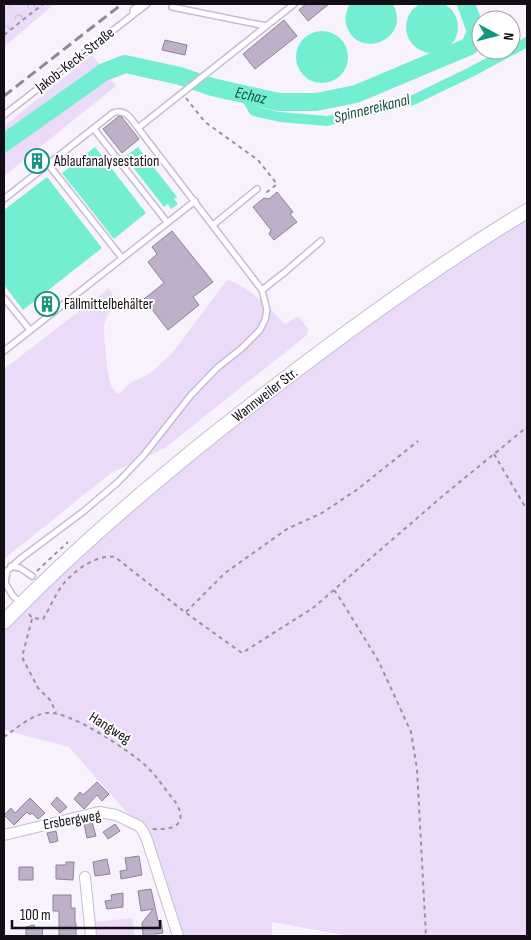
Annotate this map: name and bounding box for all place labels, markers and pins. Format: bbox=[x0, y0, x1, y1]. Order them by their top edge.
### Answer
building icon: Ablaufanalysestation bbox=[24, 148, 50, 174]
place label: Ablaufanalysestation bbox=[53, 152, 159, 171]
building icon: Fällmittelbehälter bbox=[34, 291, 60, 317]
place label: Fällmittelbehälter bbox=[64, 295, 154, 314]

